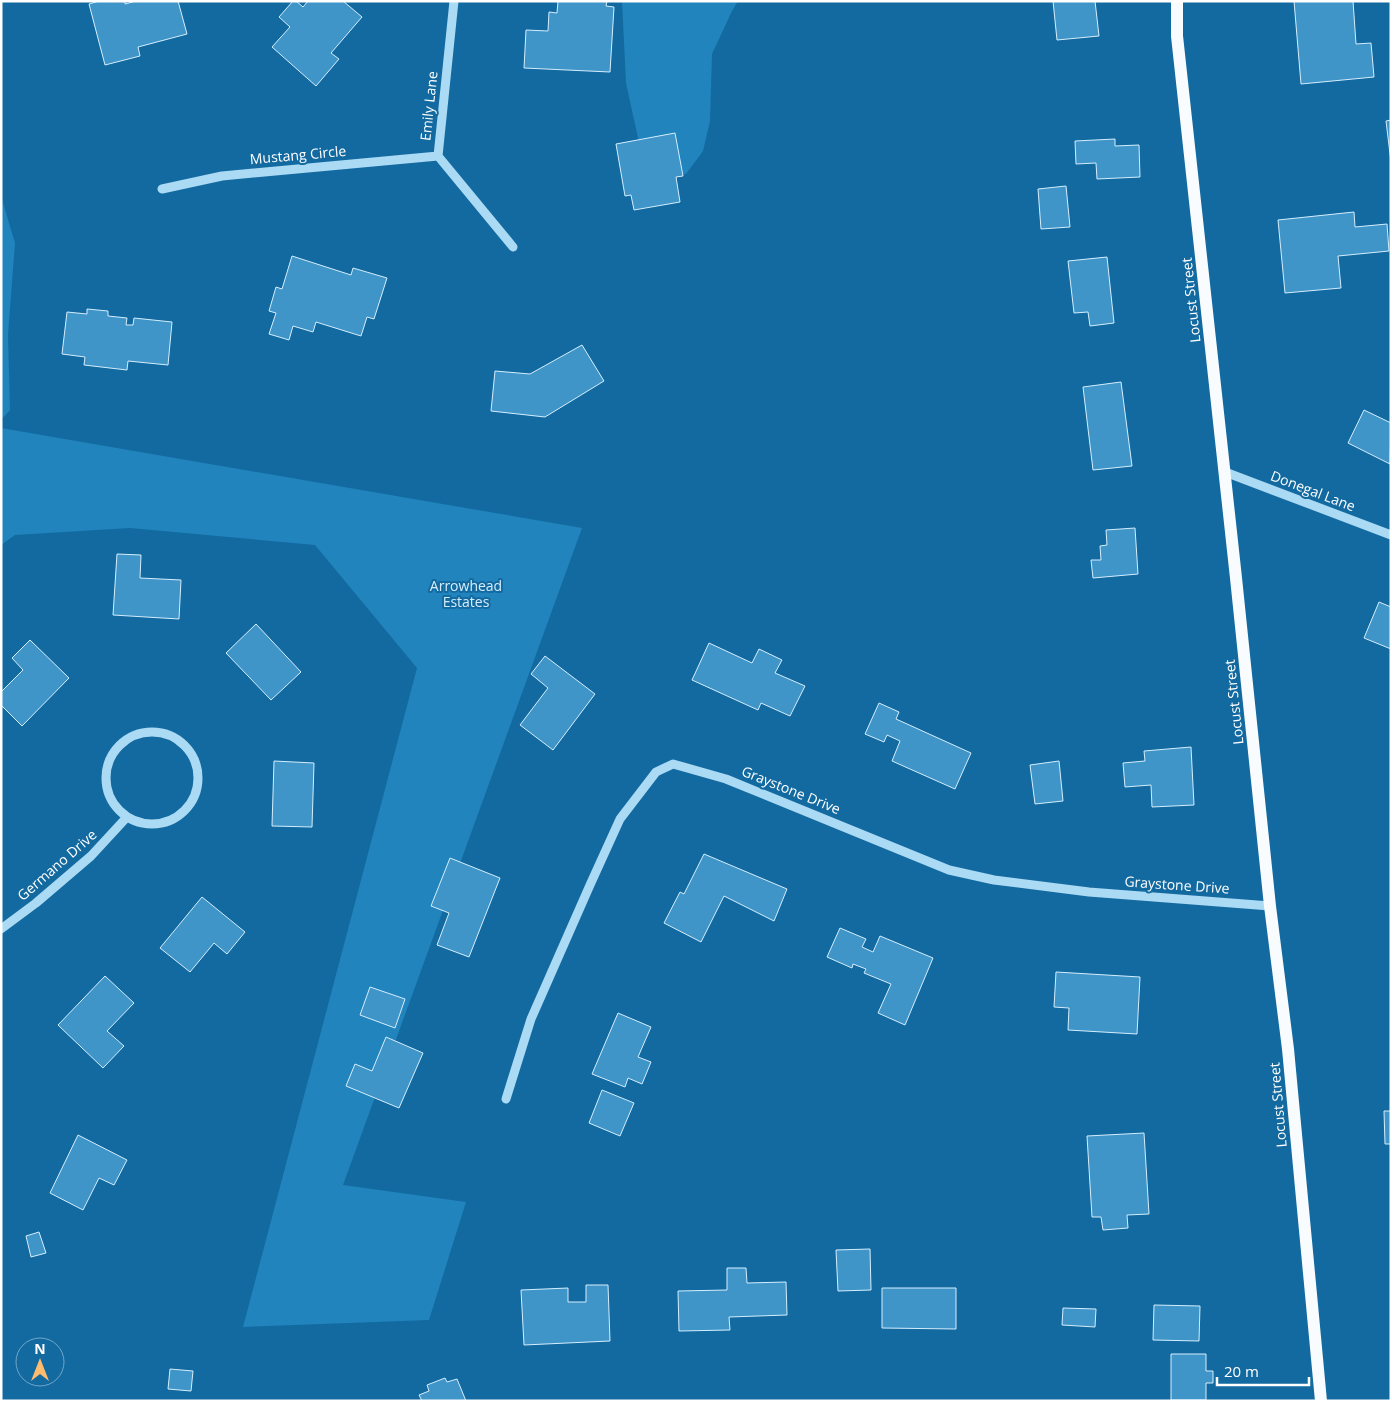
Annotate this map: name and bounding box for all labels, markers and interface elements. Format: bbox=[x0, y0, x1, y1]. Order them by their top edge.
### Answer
street label: Emily Lane bbox=[415, 70, 442, 142]
street label: Mustang Circle bbox=[249, 141, 347, 168]
street label: Locust Street bbox=[1177, 257, 1204, 344]
street label: Donegal Lane bbox=[1268, 466, 1358, 515]
park label: Arrowhead Estates bbox=[430, 576, 502, 611]
street label: Locust Street bbox=[1220, 659, 1247, 746]
street label: Graystone Drive bbox=[739, 761, 844, 818]
street label: Germano Drive bbox=[13, 825, 101, 904]
street label: Graystone Drive bbox=[1124, 871, 1230, 898]
street label: Locust Street bbox=[1264, 1062, 1291, 1148]
north arrow bbox=[15, 1337, 65, 1387]
text: N bbox=[34, 1339, 46, 1358]
scale bar bbox=[1217, 1354, 1310, 1386]
text: 20 m bbox=[1224, 1361, 1259, 1381]

